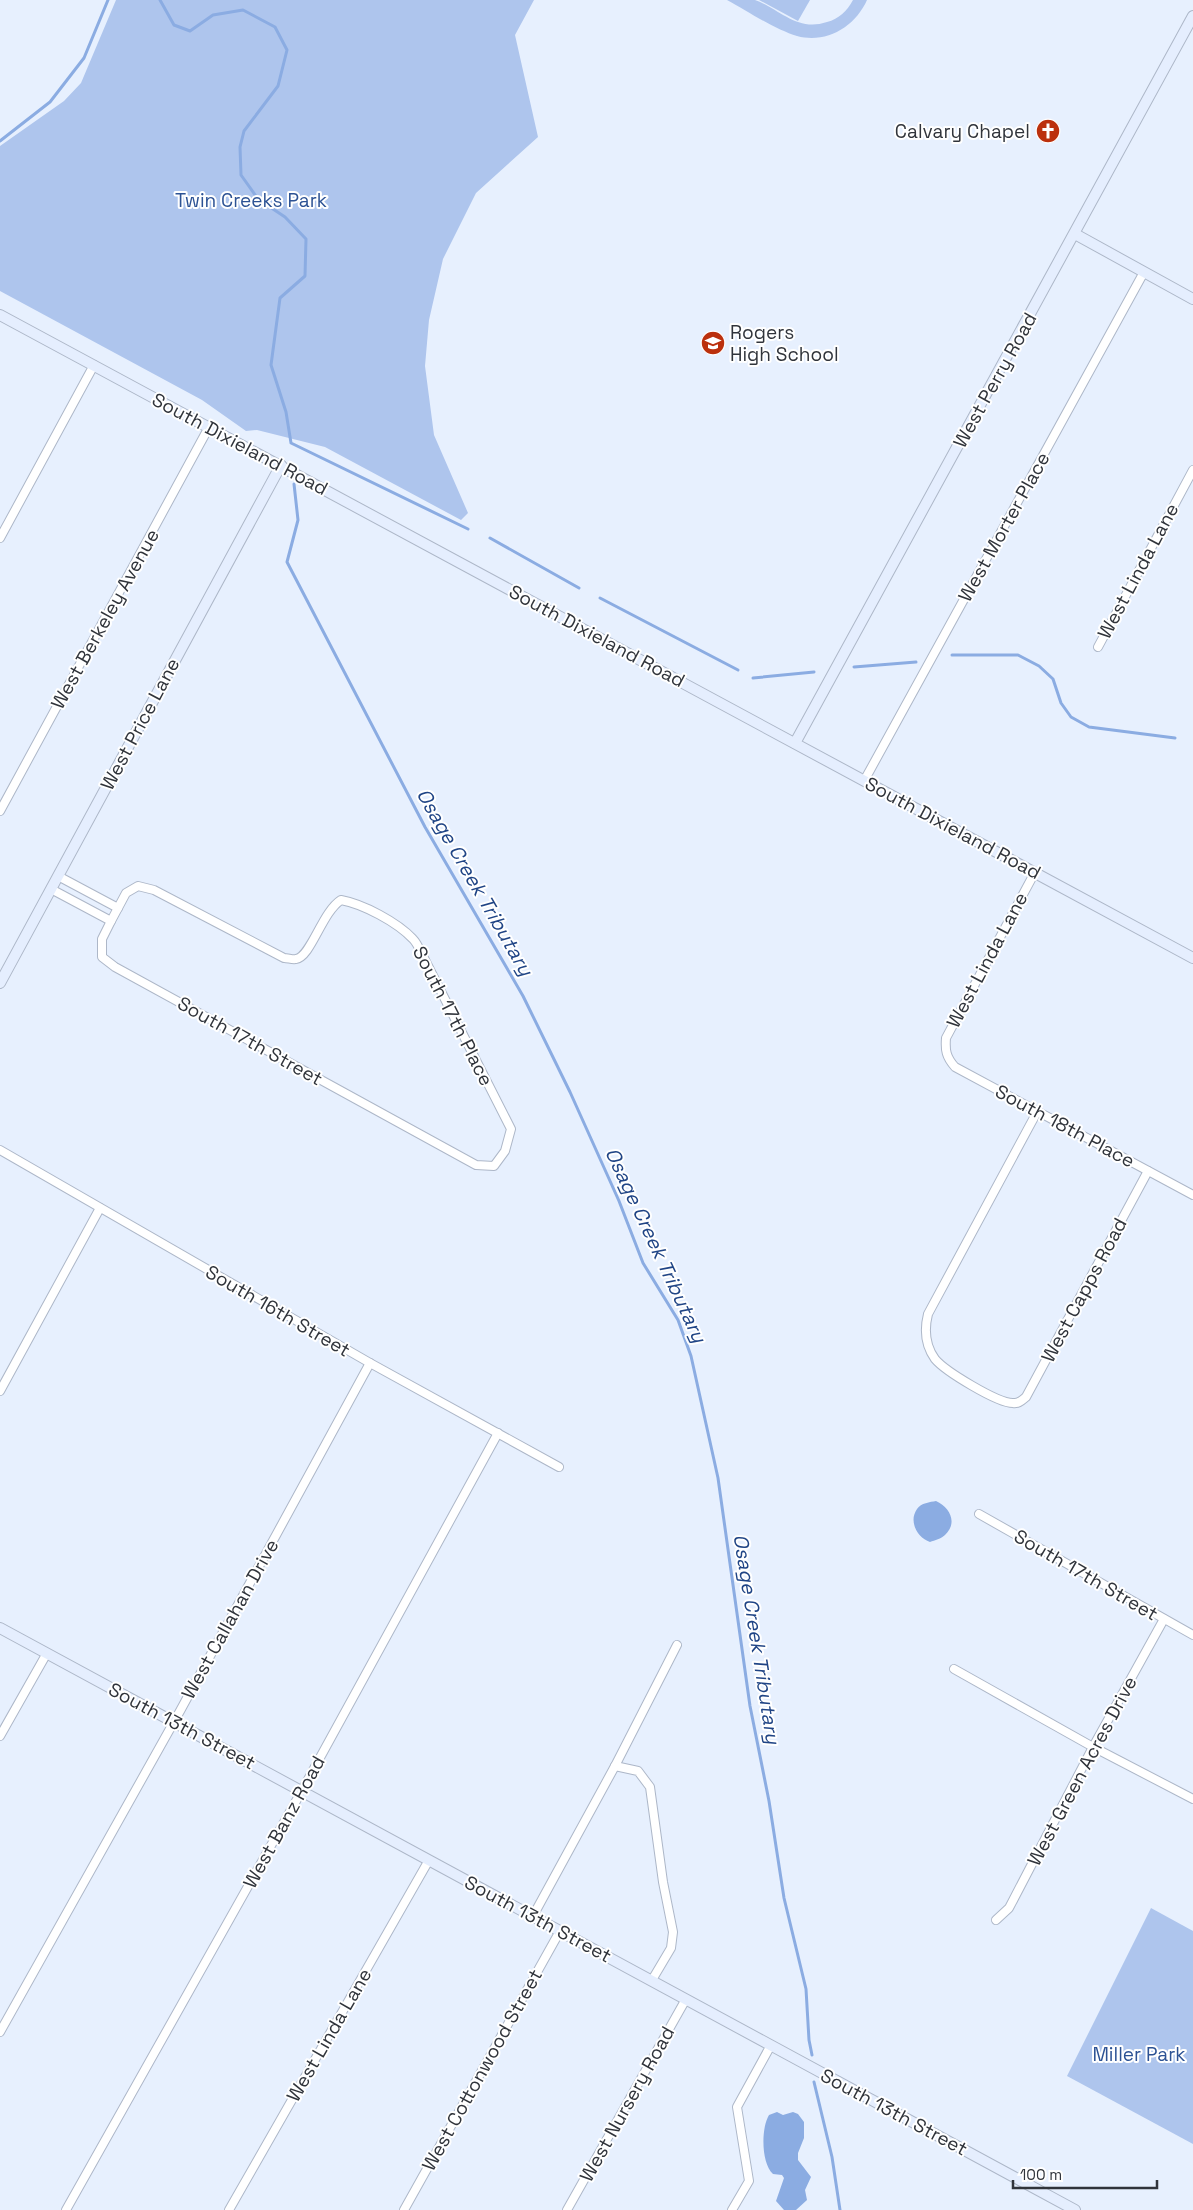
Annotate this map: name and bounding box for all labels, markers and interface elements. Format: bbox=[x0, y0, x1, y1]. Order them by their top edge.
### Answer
church icon: Calvary Chapel bbox=[1035, 118, 1061, 144]
place label: Calvary Chapel bbox=[895, 119, 1030, 144]
park label: Twin Creeks Park bbox=[175, 188, 327, 213]
street label: West Perry Road bbox=[947, 308, 1043, 452]
place label: Rogers High School bbox=[730, 320, 839, 367]
school or university icon: Rogers High School bbox=[700, 330, 726, 356]
street label: South Dixieland Road bbox=[148, 387, 332, 501]
street label: West Morter Place bbox=[952, 448, 1056, 606]
street label: West Linda Lane bbox=[1092, 499, 1184, 643]
street label: West Berkeley Avenue bbox=[45, 525, 165, 713]
street label: South Dixieland Road bbox=[505, 579, 689, 693]
street label: West Price Lane bbox=[95, 654, 185, 794]
street label: South Dixieland Road bbox=[861, 771, 1045, 885]
water label: Osage Creek Tributary bbox=[411, 784, 540, 982]
street label: West Linda Lane bbox=[941, 888, 1033, 1032]
street label: South 17th Place bbox=[407, 942, 499, 1090]
street label: South 17th Street bbox=[173, 991, 327, 1091]
street label: South 18th Place bbox=[991, 1079, 1139, 1173]
water label: Osage Creek Tributary bbox=[599, 1143, 713, 1348]
street label: West Capps Road bbox=[1035, 1213, 1133, 1367]
street label: South 16th Street bbox=[201, 1259, 355, 1363]
street label: South 17th Street bbox=[1009, 1524, 1163, 1626]
water label: Osage Creek Tributary bbox=[728, 1532, 787, 1748]
street label: West Callahan Drive bbox=[176, 1535, 284, 1703]
street label: West Green Acres Drive bbox=[1021, 1672, 1143, 1870]
street label: South 13th Street bbox=[104, 1677, 260, 1775]
street label: West Banz Road bbox=[237, 1751, 331, 1893]
street label: South 13th Street bbox=[460, 1870, 616, 1968]
street label: West Linda Lane bbox=[281, 1964, 377, 2106]
street label: West Cottonwood Street bbox=[416, 1965, 548, 2175]
street label: West Nursery Road bbox=[574, 2022, 680, 2186]
park label: Miller Park bbox=[1092, 2042, 1186, 2067]
street label: South 13th Street bbox=[816, 2063, 972, 2161]
scale bar bbox=[1013, 2158, 1157, 2190]
text: 100 m bbox=[1020, 2165, 1062, 2184]

